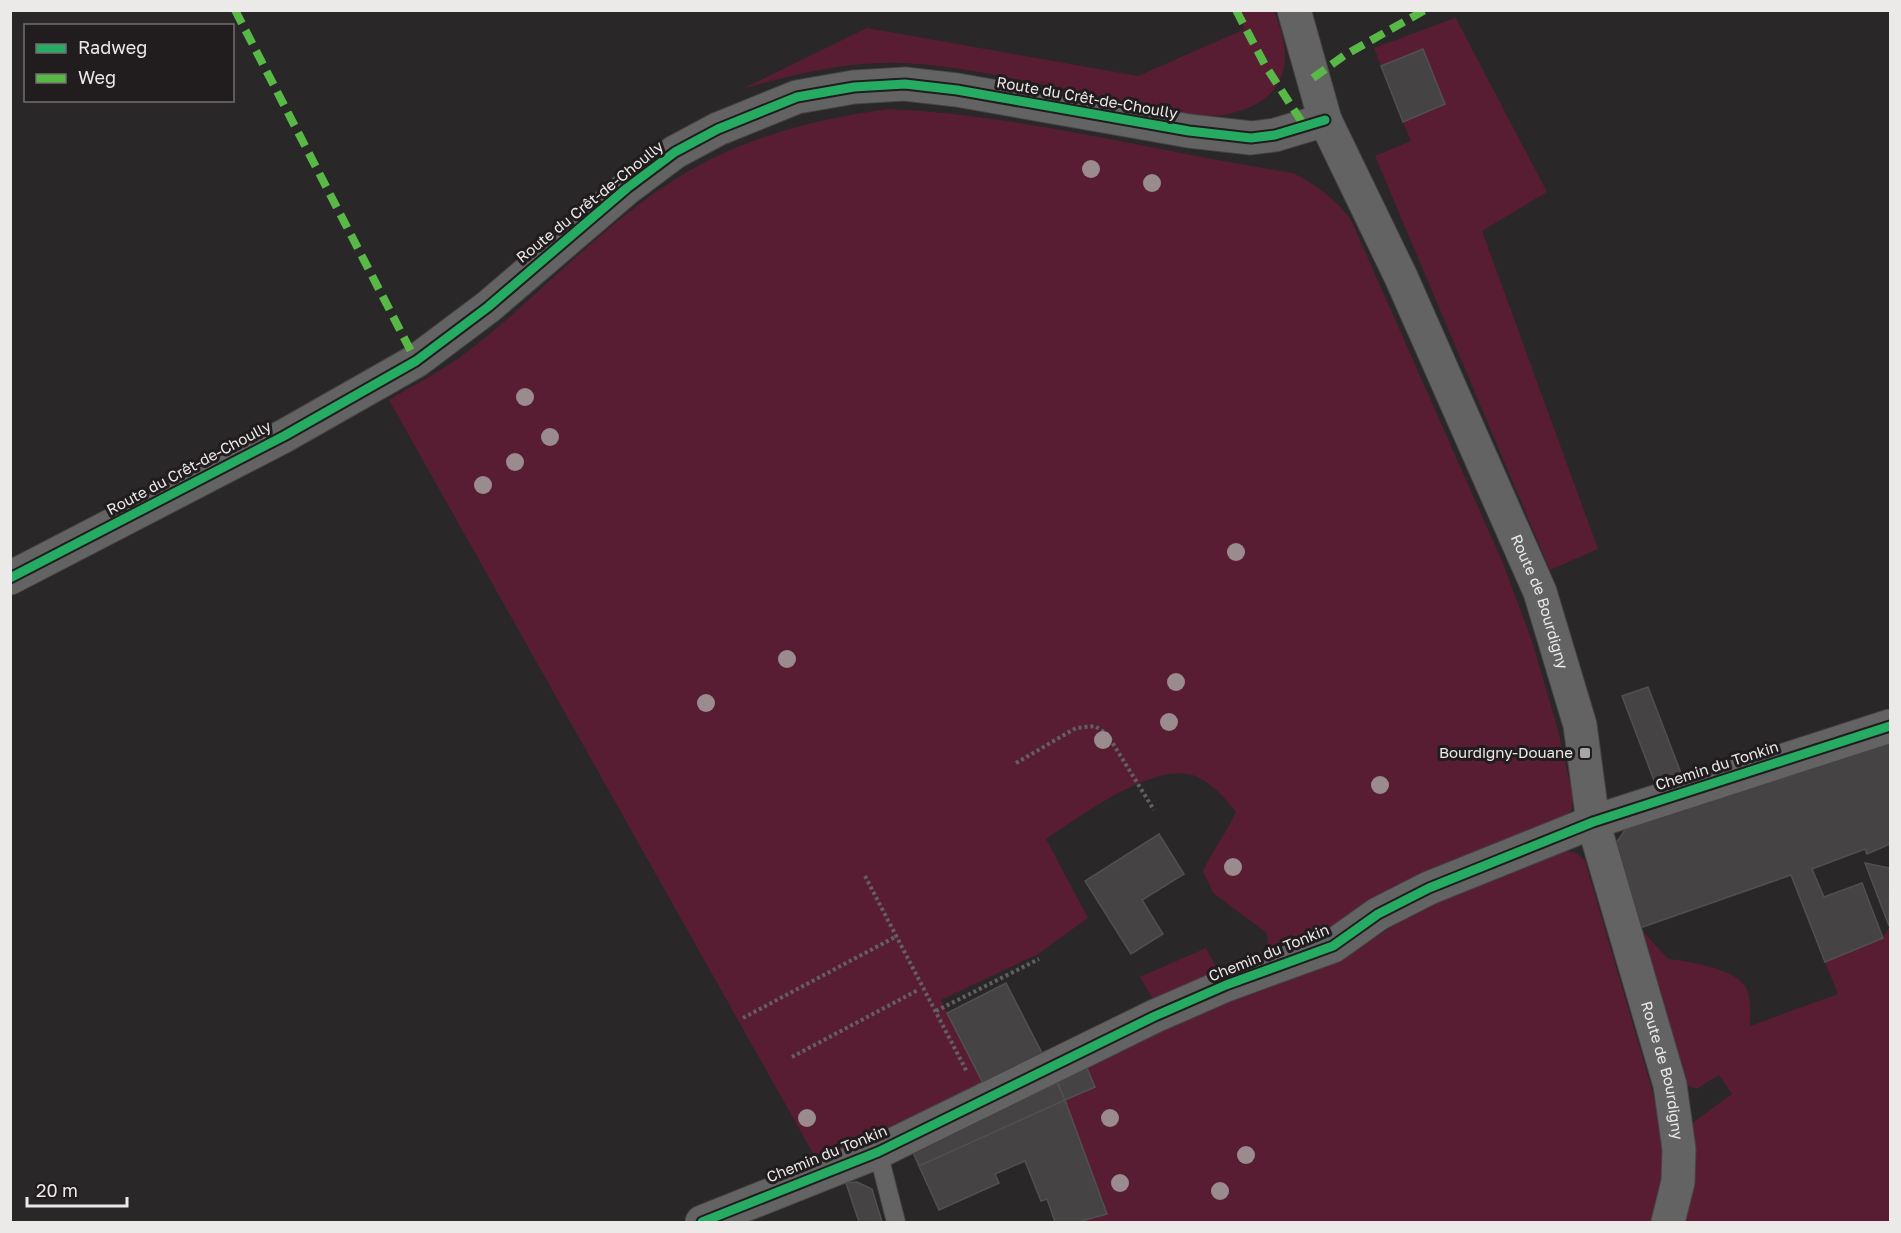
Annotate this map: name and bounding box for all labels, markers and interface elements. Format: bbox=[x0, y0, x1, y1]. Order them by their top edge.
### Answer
legend bbox=[24, 24, 234, 102]
text: Radweg bbox=[78, 36, 147, 58]
text: Weg bbox=[78, 66, 116, 88]
street label: Route du Crêt-de-Choully bbox=[995, 72, 1180, 122]
street label: Route du Crêt-de-Choully bbox=[512, 136, 667, 266]
street label: Route du Crêt-de-Choully bbox=[103, 416, 274, 518]
street label: Route de Bourdigny bbox=[1508, 531, 1573, 671]
street label: Chemin du Tonkin bbox=[1653, 737, 1781, 793]
place label: Bourdigny-Douane bbox=[1439, 743, 1573, 761]
marker: Bourdigny-Douane bbox=[1578, 746, 1592, 760]
street label: Chemin du Tonkin bbox=[1206, 920, 1331, 984]
street label: Route de Bourdigny bbox=[1638, 999, 1688, 1141]
street label: Chemin du Tonkin bbox=[764, 1121, 889, 1185]
scale bar bbox=[27, 1170, 128, 1208]
text: 20 m bbox=[36, 1179, 78, 1201]

